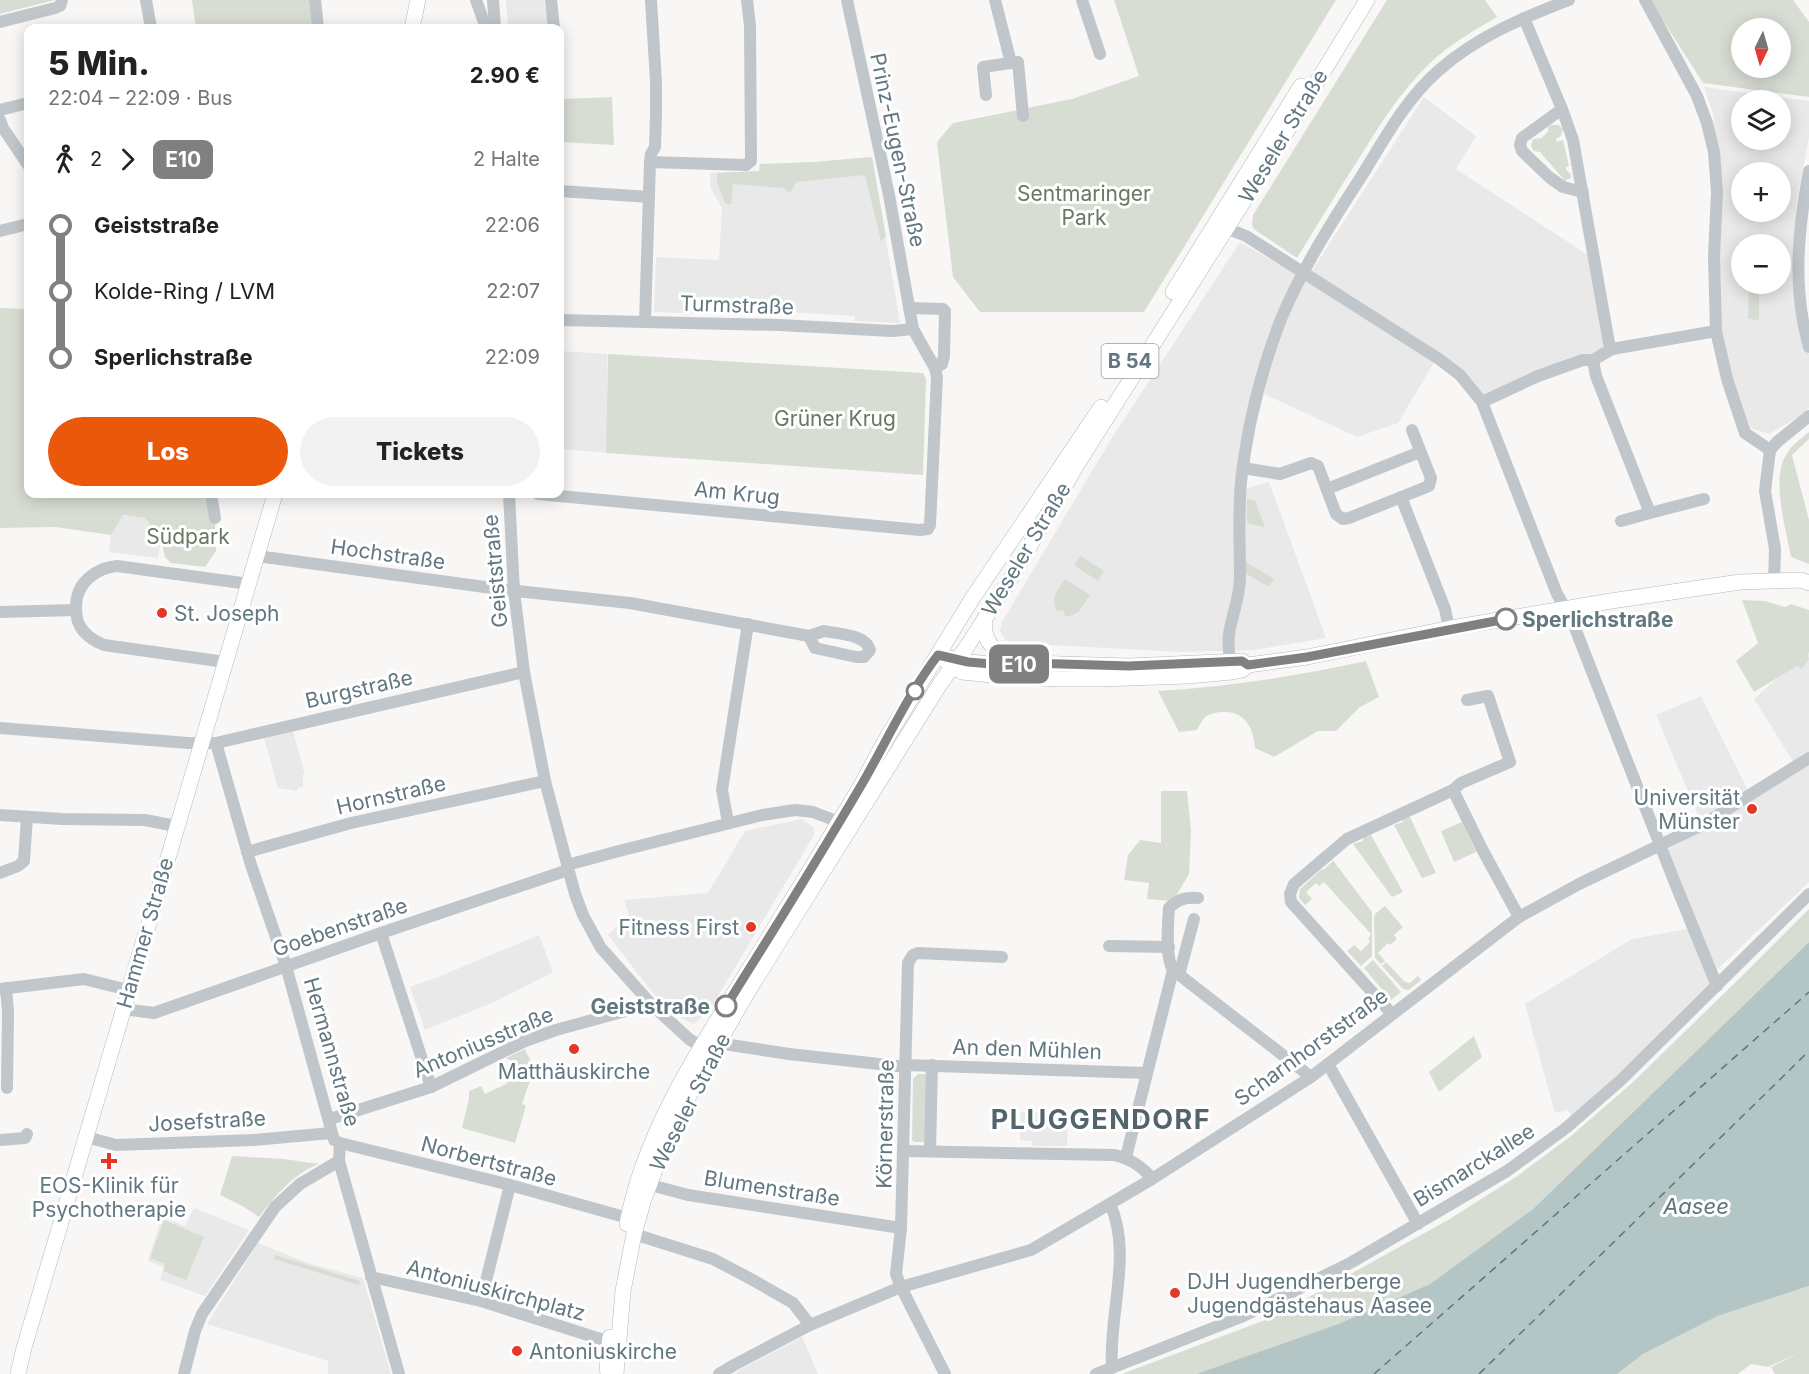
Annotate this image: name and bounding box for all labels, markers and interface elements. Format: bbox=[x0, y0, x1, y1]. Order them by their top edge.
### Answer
north arrow bbox=[1731, 18, 1791, 78]
map controls bbox=[1731, 18, 1791, 294]
text: 5 Min. bbox=[48, 43, 150, 83]
street label: Prinz-Eugen-Straße bbox=[865, 51, 931, 249]
text: 2.90 € bbox=[470, 62, 540, 88]
street label: Weseler Straße bbox=[1233, 65, 1333, 207]
text: 22:04 – 22:09 · Bus bbox=[48, 86, 233, 110]
button: layers bbox=[1731, 90, 1791, 150]
icon: walk bbox=[48, 143, 81, 176]
icon: forward bbox=[111, 143, 144, 176]
text: 2 bbox=[90, 147, 102, 171]
text: E10 bbox=[165, 147, 201, 172]
text: 2 Halte bbox=[473, 147, 540, 171]
button: + bbox=[1731, 162, 1791, 222]
park label: Sentmaringer Park bbox=[1017, 181, 1151, 230]
text: Geiststraße bbox=[94, 212, 219, 238]
text: 22:06 bbox=[485, 213, 540, 237]
button: − bbox=[1731, 234, 1791, 294]
text: Kolde-Ring / LVM bbox=[94, 278, 275, 304]
text: 22:07 bbox=[486, 279, 540, 303]
street label: Turmstraße bbox=[680, 291, 794, 319]
text: Sperlichstraße bbox=[94, 344, 253, 370]
road number: B 54 bbox=[1102, 344, 1158, 378]
text: 22:09 bbox=[485, 345, 540, 369]
park label: Grüner Krug bbox=[774, 406, 896, 431]
button: Los bbox=[48, 417, 288, 486]
button: Tickets bbox=[300, 417, 540, 486]
street label: Am Krug bbox=[693, 476, 781, 510]
street label: Weseler Straße bbox=[976, 478, 1076, 620]
street label: Geiststraße bbox=[478, 513, 512, 629]
park label: Südpark bbox=[146, 524, 230, 549]
street label: Hochstraße bbox=[329, 534, 447, 574]
place label: St. Joseph bbox=[174, 601, 279, 626]
marker: St. Joseph bbox=[155, 606, 169, 620]
place label: Sperlichstraße bbox=[1522, 607, 1673, 632]
marker: Sperlichstraße bbox=[1495, 608, 1517, 630]
line badge: E10 bbox=[984, 644, 1054, 684]
text: E10 bbox=[1001, 652, 1037, 677]
street label: Burgstraße bbox=[303, 665, 415, 713]
unlabelled marker bbox=[906, 682, 924, 700]
street label: Hornstraße bbox=[334, 770, 448, 820]
place label: Universität Münster bbox=[1634, 785, 1740, 834]
marker: Universität Münster bbox=[1745, 802, 1759, 816]
street label: Hammer Straße bbox=[112, 855, 178, 1011]
street label: Goebenstraße bbox=[269, 892, 411, 962]
place label: Fitness First bbox=[619, 915, 739, 940]
marker: Fitness First bbox=[744, 920, 758, 934]
street label: Hermannstraße bbox=[299, 975, 365, 1129]
street label: Scharnhorststraße bbox=[1229, 983, 1393, 1111]
place label: Geiststraße bbox=[591, 994, 710, 1019]
marker: Geiststraße bbox=[715, 995, 737, 1017]
street label: Antoniusstraße bbox=[409, 1001, 557, 1083]
street label: Weseler Straße bbox=[644, 1029, 736, 1175]
street label: An den Mühlen bbox=[952, 1034, 1102, 1064]
marker: Matthäuskirche bbox=[567, 1042, 581, 1056]
place label: Matthäuskirche bbox=[498, 1059, 650, 1084]
street label: Körnerstraße bbox=[871, 1059, 899, 1189]
district label: PLUGGENDORF bbox=[991, 1103, 1211, 1136]
street label: Josefstraße bbox=[147, 1105, 267, 1137]
street label: Bismarckallee bbox=[1409, 1118, 1539, 1212]
street label: Norbertstraße bbox=[418, 1131, 560, 1191]
marker: EOS-Klinik für Psychotherapie bbox=[100, 1152, 118, 1170]
street label: Blumenstraße bbox=[702, 1165, 842, 1211]
place label: EOS-Klinik für Psychotherapie bbox=[32, 1173, 186, 1222]
water label: Aasee bbox=[1662, 1193, 1729, 1219]
street label: Antoniuskirchplatz bbox=[404, 1254, 588, 1326]
place label: DJH Jugendherberge Jugendgästehaus Aasee bbox=[1187, 1269, 1432, 1318]
marker: DJH Jugendherberge Jugendgästehaus Aasee bbox=[1168, 1286, 1182, 1300]
place label: Antoniuskirche bbox=[529, 1339, 677, 1364]
marker: Antoniuskirche bbox=[510, 1344, 524, 1358]

